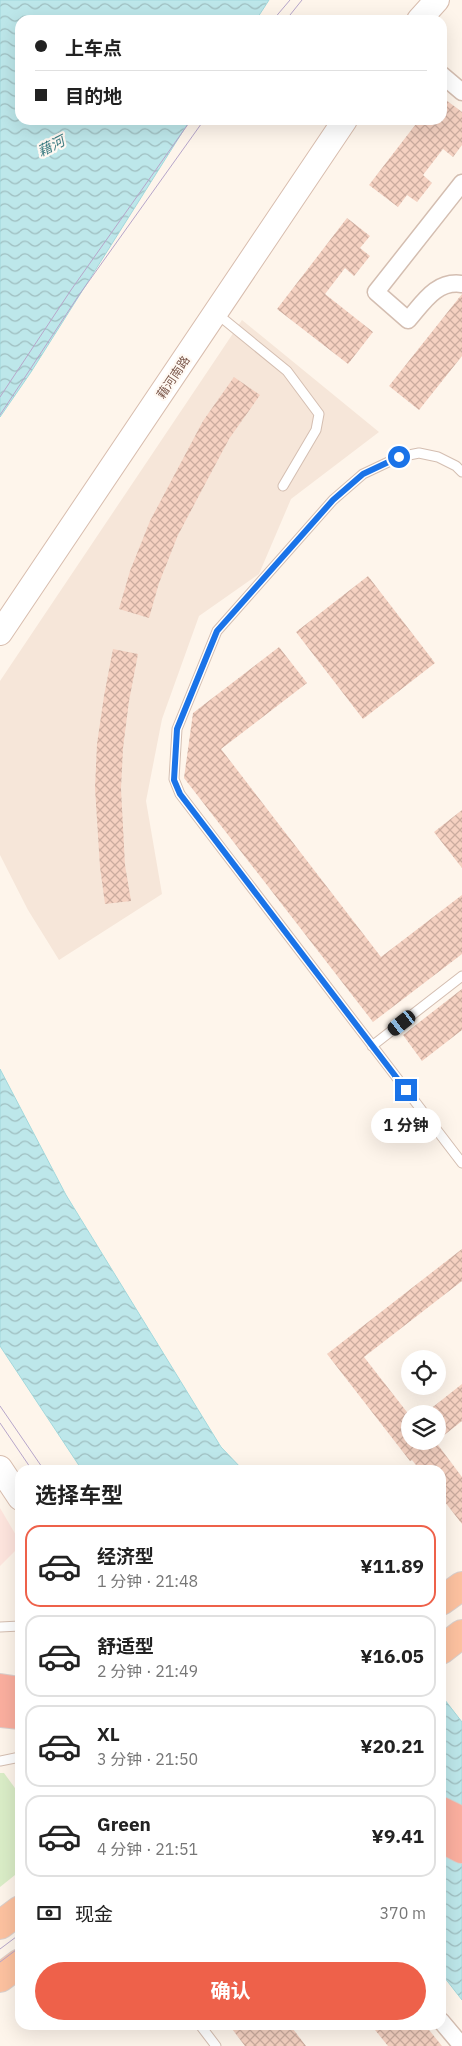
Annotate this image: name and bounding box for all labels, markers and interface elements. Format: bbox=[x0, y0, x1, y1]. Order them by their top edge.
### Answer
text: 上车点 bbox=[65, 36, 122, 60]
text: 目的地 bbox=[65, 84, 122, 108]
water label: 藉河 bbox=[34, 130, 70, 160]
street label: 藉河南路 bbox=[153, 353, 193, 401]
route start bbox=[388, 446, 410, 468]
car bbox=[385, 1008, 418, 1038]
route end bbox=[395, 1079, 417, 1101]
callout: 1 分钟 bbox=[371, 1108, 441, 1142]
text: 1 分钟 bbox=[383, 1115, 429, 1135]
map controls bbox=[401, 1350, 446, 1450]
button: locate bbox=[401, 1350, 446, 1395]
button: layers bbox=[401, 1405, 446, 1450]
text: 选择车型 bbox=[35, 1480, 123, 1509]
icon: car bbox=[37, 1544, 82, 1589]
text: 经济型 bbox=[97, 1544, 154, 1568]
text: ¥11.89 bbox=[360, 1554, 424, 1578]
text: 1 分钟 · 21:48 bbox=[97, 1571, 198, 1591]
icon: car bbox=[37, 1634, 82, 1679]
text: 舒适型 bbox=[97, 1634, 154, 1658]
text: ¥16.05 bbox=[360, 1644, 424, 1668]
text: 2 分钟 · 21:49 bbox=[97, 1661, 198, 1681]
text: XL bbox=[97, 1722, 120, 1746]
icon: car bbox=[37, 1724, 82, 1769]
text: ¥20.21 bbox=[360, 1734, 424, 1758]
text: 3 分钟 · 21:50 bbox=[97, 1749, 198, 1769]
text: Green bbox=[97, 1812, 151, 1836]
icon: car bbox=[37, 1814, 82, 1859]
text: ¥9.41 bbox=[372, 1824, 424, 1848]
text: 4 分钟 · 21:51 bbox=[97, 1839, 198, 1859]
icon: cash bbox=[35, 1899, 63, 1927]
text: 现金 bbox=[75, 1902, 113, 1926]
text: 370 m bbox=[379, 1903, 426, 1923]
button: 确认 bbox=[35, 1962, 426, 2020]

